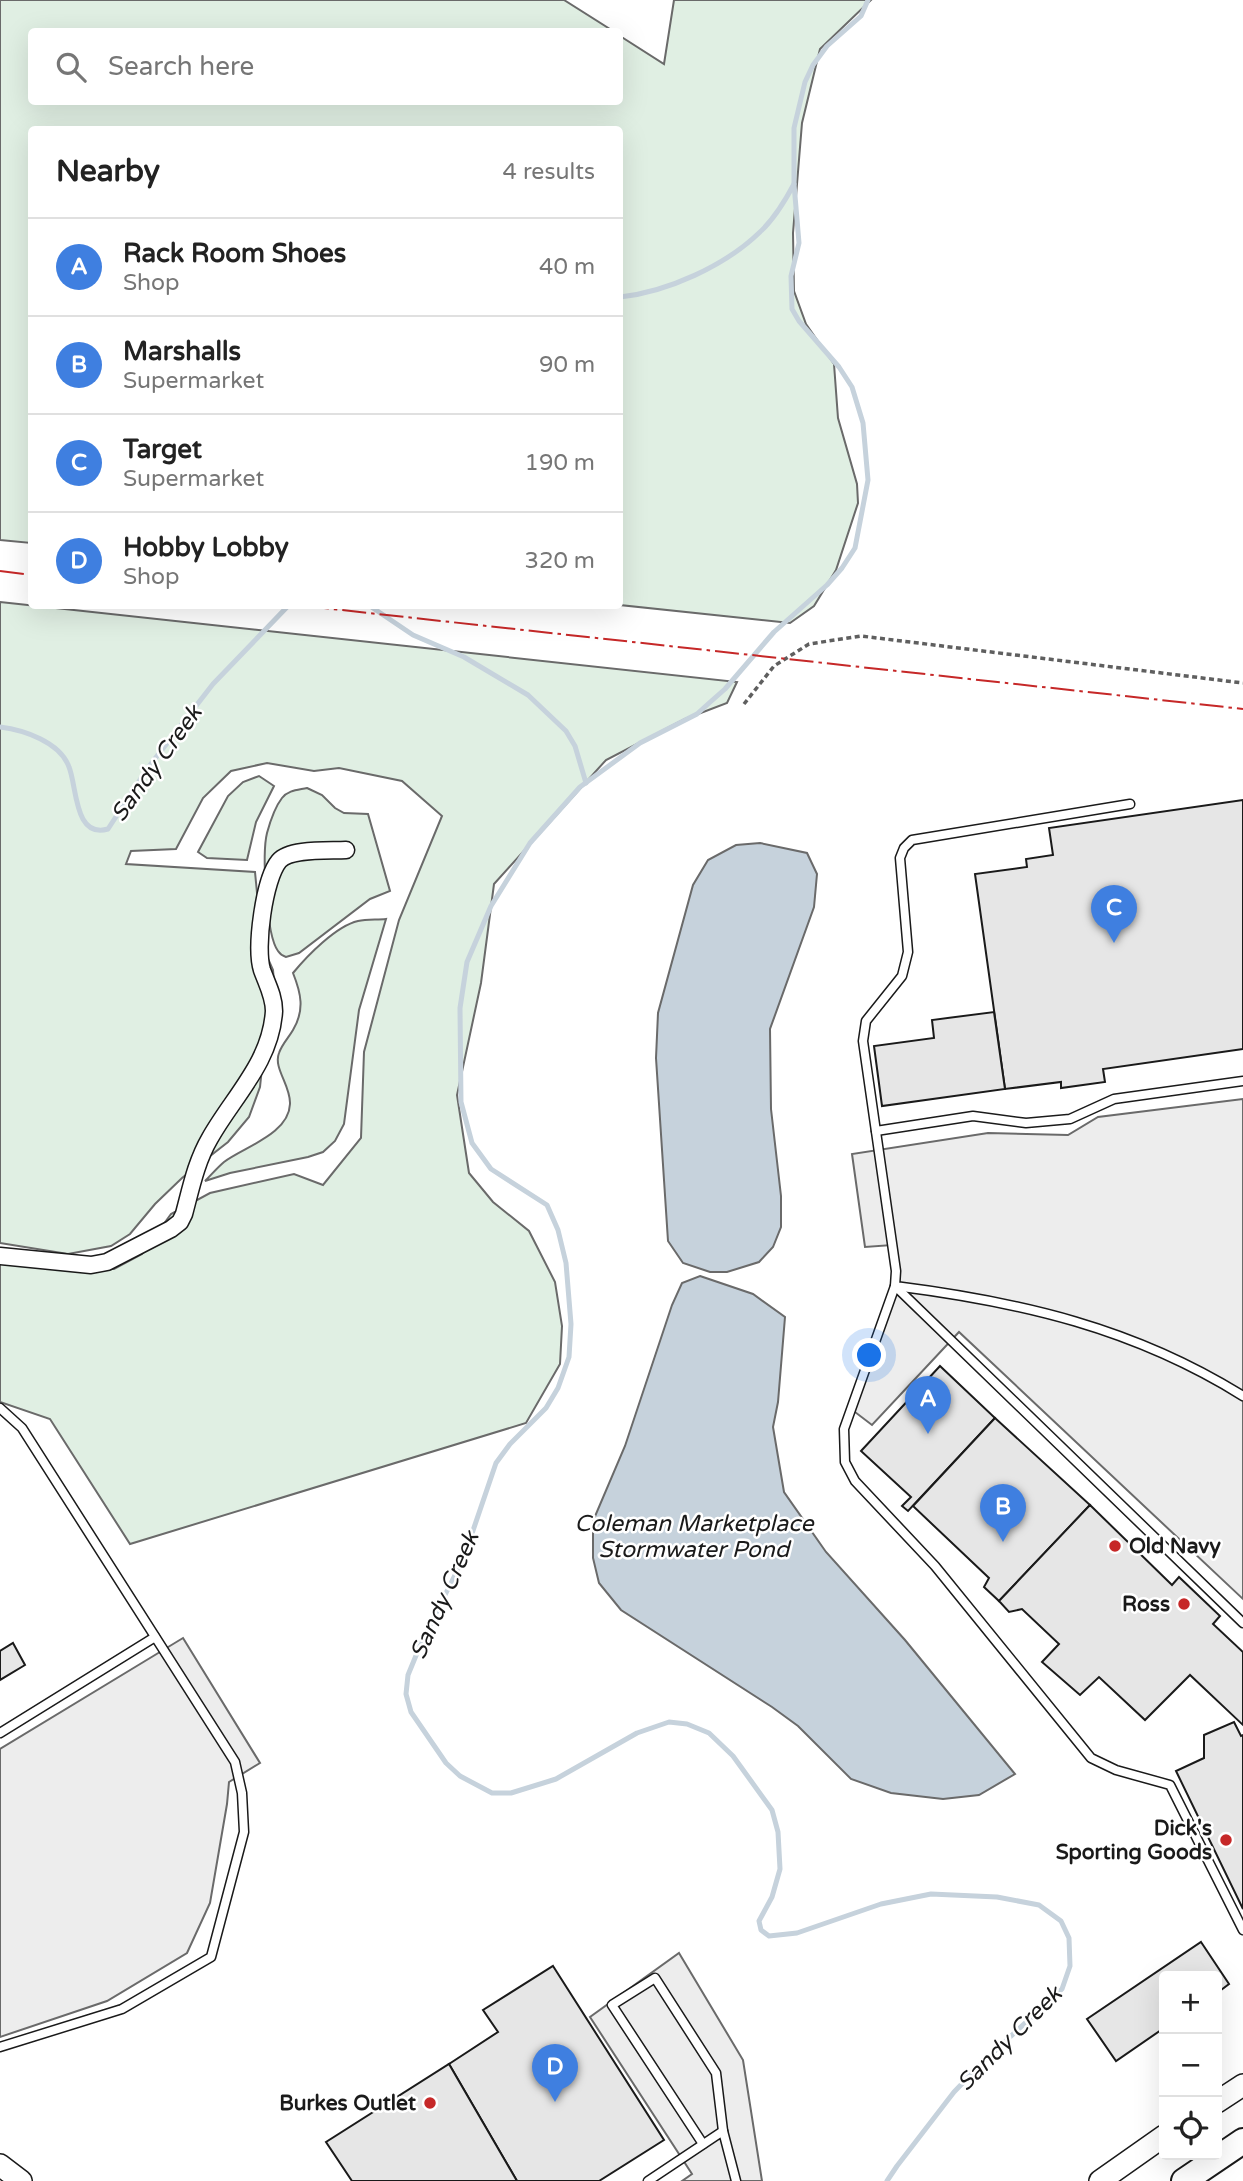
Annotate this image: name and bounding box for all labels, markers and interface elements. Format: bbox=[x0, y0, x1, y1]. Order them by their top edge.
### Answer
search box bbox=[28, 28, 623, 105]
icon: search bbox=[52, 48, 90, 86]
text: Search here bbox=[108, 51, 254, 82]
text: Nearby bbox=[56, 153, 160, 190]
text: 4 results bbox=[502, 158, 595, 186]
text: Rack Room Shoes bbox=[123, 238, 346, 269]
text: A bbox=[70, 253, 88, 281]
text: 40 m bbox=[539, 253, 595, 281]
text: Shop bbox=[123, 269, 180, 297]
text: Marshalls bbox=[123, 336, 241, 367]
text: B bbox=[71, 351, 87, 379]
text: 90 m bbox=[539, 351, 595, 379]
text: Supermarket bbox=[123, 367, 264, 395]
text: Target bbox=[123, 434, 202, 465]
text: C bbox=[71, 449, 87, 477]
text: 190 m bbox=[525, 449, 595, 477]
text: Supermarket bbox=[123, 465, 264, 493]
text: Hobby Lobby bbox=[123, 532, 289, 563]
text: D bbox=[70, 547, 88, 575]
text: 320 m bbox=[525, 547, 595, 575]
text: Shop bbox=[123, 563, 180, 591]
water label: Sandy Creek bbox=[105, 699, 209, 827]
pin: C bbox=[1091, 885, 1137, 943]
your location bbox=[852, 1338, 886, 1372]
pin: A bbox=[905, 1376, 951, 1434]
pin: B bbox=[980, 1484, 1026, 1542]
water label: Coleman Marketplace Stormwater Pond bbox=[575, 1510, 815, 1564]
water label: Sandy Creek bbox=[404, 1526, 486, 1664]
place label: Old Navy bbox=[1129, 1534, 1221, 1559]
marker: Old Navy bbox=[1107, 1538, 1123, 1554]
place label: Ross bbox=[1122, 1592, 1170, 1617]
marker: Ross bbox=[1176, 1596, 1192, 1612]
place label: Dick's Sporting Goods bbox=[1056, 1816, 1212, 1865]
marker: Dick's Sporting Goods bbox=[1218, 1832, 1234, 1848]
map controls bbox=[1159, 1971, 1222, 2160]
button: + bbox=[1159, 1971, 1222, 2034]
water label: Sandy Creek bbox=[951, 1979, 1069, 2097]
button: − bbox=[1159, 2034, 1222, 2097]
pin: D bbox=[532, 2044, 578, 2102]
place label: Burkes Outlet bbox=[279, 2091, 416, 2116]
marker: Burkes Outlet bbox=[422, 2095, 438, 2111]
button: locate bbox=[1159, 2097, 1222, 2160]

